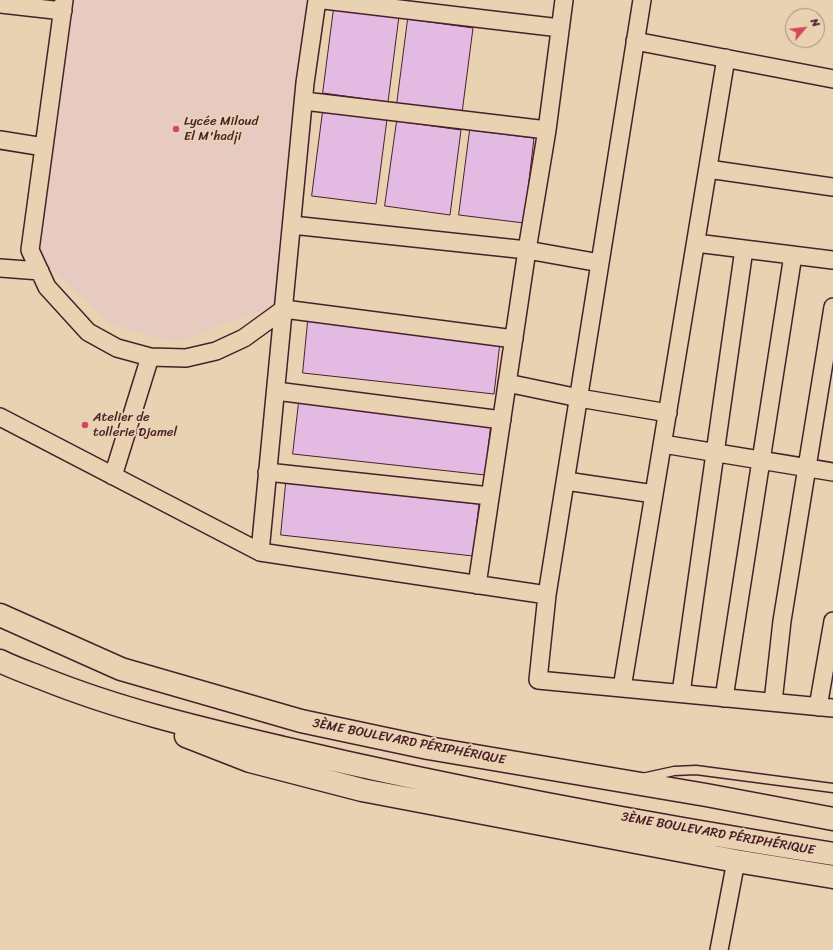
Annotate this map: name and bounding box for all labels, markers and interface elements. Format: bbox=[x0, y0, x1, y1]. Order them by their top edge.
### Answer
north arrow bbox=[785, 8, 825, 48]
text: N bbox=[805, 15, 825, 30]
place label: Lycée Miloud El M'hadji bbox=[184, 114, 258, 145]
marker: Lycée Miloud El M'hadji bbox=[171, 124, 181, 134]
place label: Atelier de tollerie Djamel bbox=[93, 410, 177, 441]
marker: Atelier de tollerie Djamel bbox=[80, 420, 90, 430]
street label: 3ÈME BOULEVARD PÉRIPHÉRIQUE bbox=[311, 716, 507, 768]
street label: 3ÈME BOULEVARD PÉRIPHÉRIQUE bbox=[620, 809, 816, 859]

